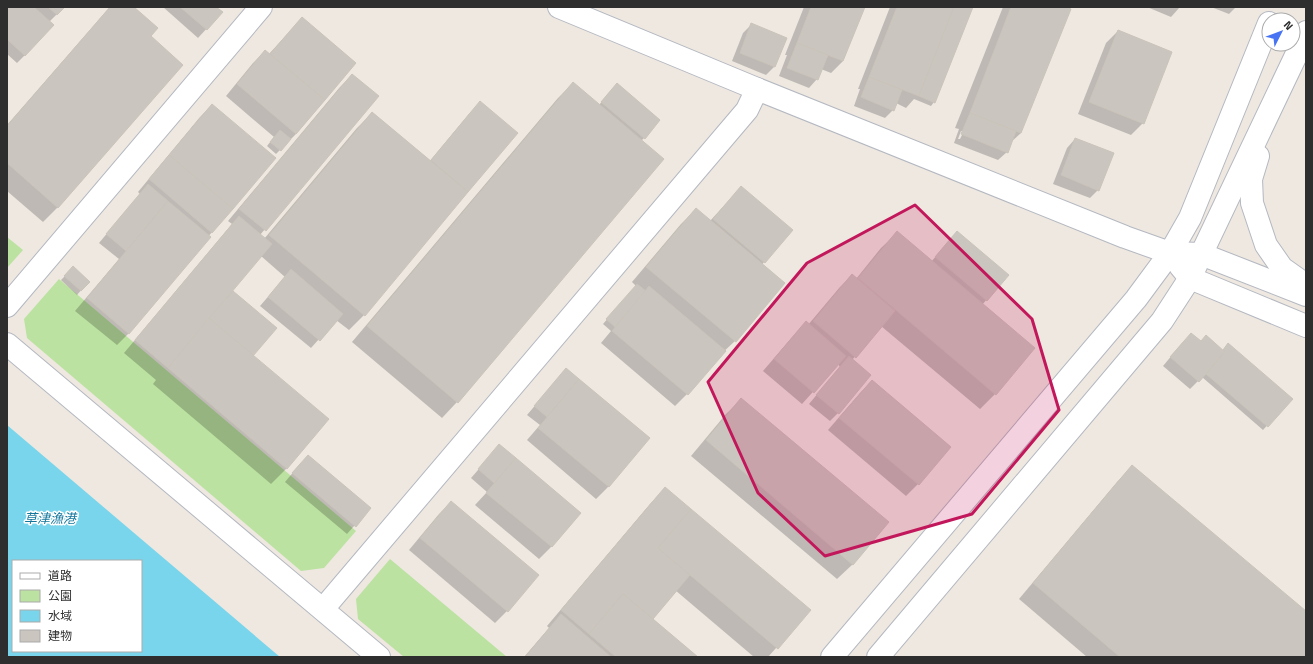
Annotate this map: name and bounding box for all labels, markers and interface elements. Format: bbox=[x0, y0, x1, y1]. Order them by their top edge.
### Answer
north arrow bbox=[1261, 12, 1301, 52]
text: N bbox=[1280, 17, 1297, 33]
water label: 草津漁港 bbox=[24, 508, 78, 528]
legend bbox=[12, 560, 142, 652]
text: 道路 bbox=[48, 566, 72, 585]
text: 公園 bbox=[48, 586, 72, 605]
text: 水域 bbox=[48, 606, 72, 625]
text: 建物 bbox=[48, 626, 72, 645]

